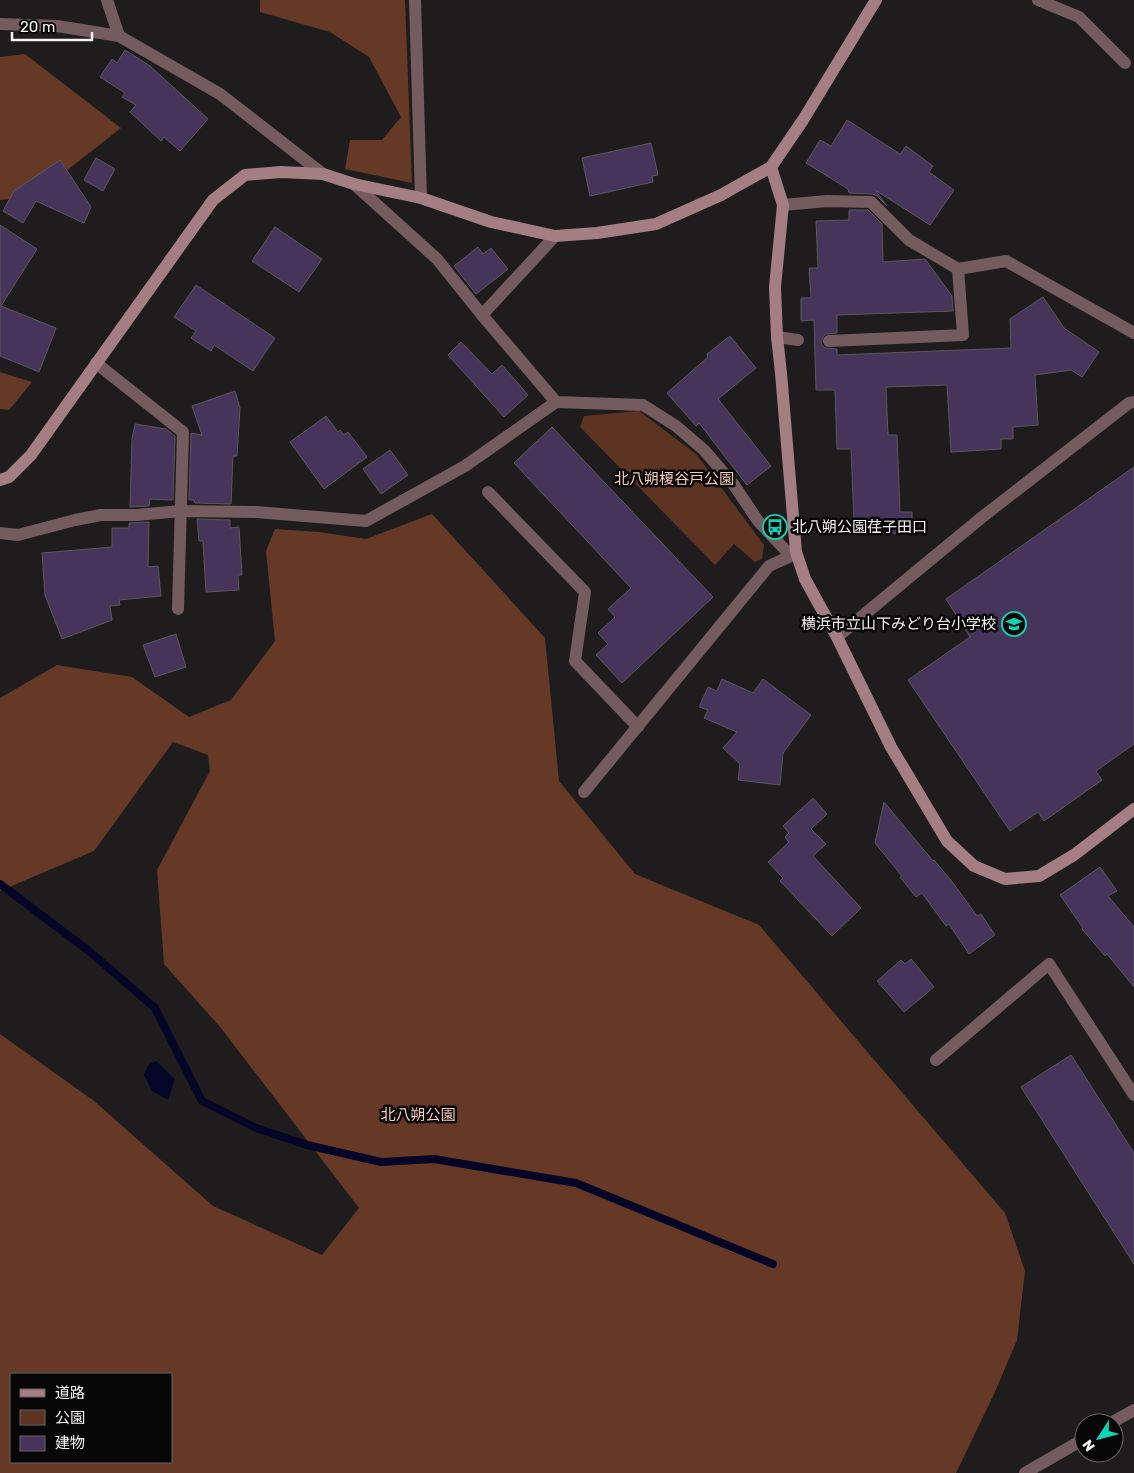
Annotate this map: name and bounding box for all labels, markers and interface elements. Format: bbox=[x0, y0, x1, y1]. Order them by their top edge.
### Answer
scale bar bbox=[12, 10, 92, 42]
text: 20 m bbox=[20, 18, 55, 36]
park label: 北八朔榎谷戸公園 bbox=[614, 470, 734, 488]
bus stop icon: 北八朔公園荏子田口 bbox=[762, 514, 788, 540]
place label: 北八朔公園荏子田口 bbox=[792, 518, 927, 536]
school or university icon: 横浜市立山下みどり台小学校 bbox=[1001, 611, 1027, 637]
place label: 横浜市立山下みどり台小学校 bbox=[801, 615, 996, 633]
park label: 北八朔公園 bbox=[380, 1106, 456, 1124]
legend bbox=[10, 1373, 172, 1463]
text: 道路 bbox=[55, 1384, 85, 1402]
text: 公園 bbox=[55, 1409, 85, 1427]
north arrow bbox=[1074, 1413, 1124, 1463]
text: 建物 bbox=[55, 1434, 85, 1452]
text: N bbox=[1079, 1436, 1099, 1454]

